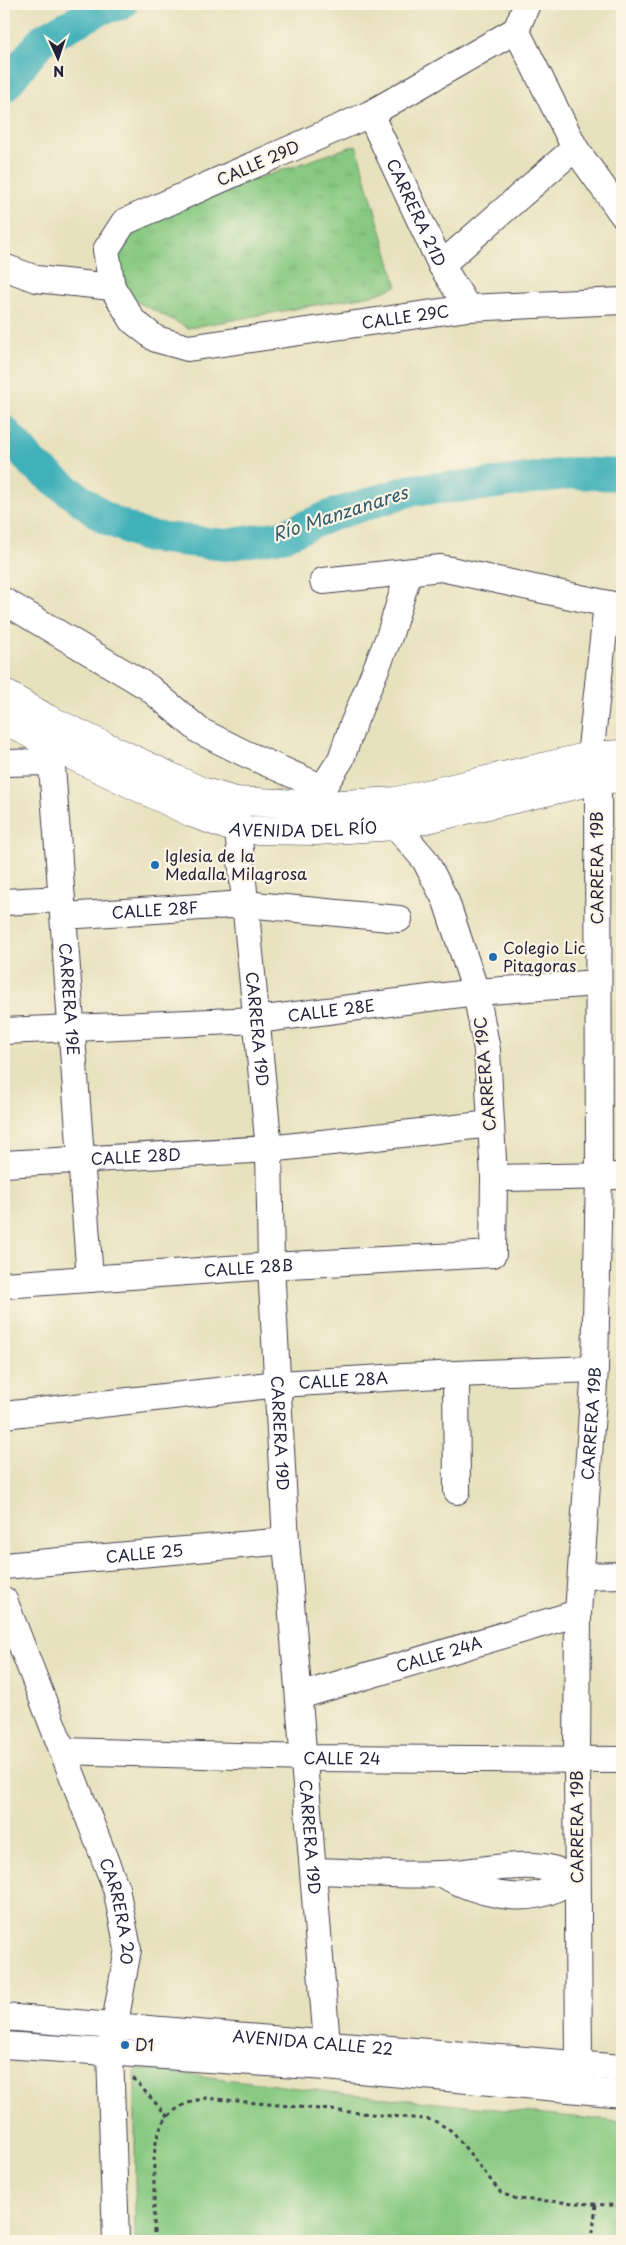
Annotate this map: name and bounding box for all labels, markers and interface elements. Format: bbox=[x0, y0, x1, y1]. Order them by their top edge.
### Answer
north arrow bbox=[32, 32, 82, 82]
text: N bbox=[53, 61, 65, 82]
street label: CALLE 29D bbox=[212, 133, 303, 191]
street label: CARRERA 21D bbox=[382, 154, 453, 270]
street label: CALLE 29C bbox=[360, 298, 450, 334]
water label: Río Manzanares bbox=[268, 477, 412, 547]
street label: CARRERA 19B bbox=[584, 811, 608, 925]
street label: AVENIDA DEL RÍO bbox=[227, 814, 378, 842]
place label: Iglesia de la Medalla Milagrosa bbox=[165, 843, 307, 885]
marker: Iglesia de la Medalla Milagrosa bbox=[149, 859, 161, 871]
street label: CALLE 28F bbox=[111, 894, 199, 924]
place label: Colegio Lic Pitagoras bbox=[503, 935, 585, 977]
street label: CARRERA 19E bbox=[54, 942, 86, 1056]
marker: Colegio Lic Pitagoras bbox=[487, 951, 499, 963]
street label: CARRERA 19D bbox=[241, 970, 276, 1087]
street label: CALLE 28E bbox=[286, 992, 376, 1027]
street label: CARRERA 19C bbox=[467, 1016, 501, 1132]
street label: CALLE 28D bbox=[90, 1141, 181, 1170]
street label: CALLE 28B bbox=[203, 1252, 293, 1282]
street label: CALLE 28A bbox=[298, 1365, 389, 1394]
street label: CARRERA 19B bbox=[574, 1366, 606, 1481]
street label: CARRERA 19D bbox=[266, 1375, 296, 1491]
street label: CALLE 25 bbox=[105, 1537, 184, 1568]
street label: CALLE 24A bbox=[393, 1629, 485, 1678]
street label: CALLE 24 bbox=[303, 1745, 381, 1769]
street label: CARRERA 19B bbox=[564, 1770, 588, 1884]
street label: CARRERA 19D bbox=[294, 1779, 328, 1895]
street label: CARRERA 20 bbox=[94, 1854, 141, 1966]
street label: AVENIDA CALLE 22 bbox=[232, 2023, 394, 2060]
place label: D1 bbox=[135, 2032, 154, 2056]
marker: D1 bbox=[119, 2039, 131, 2051]

